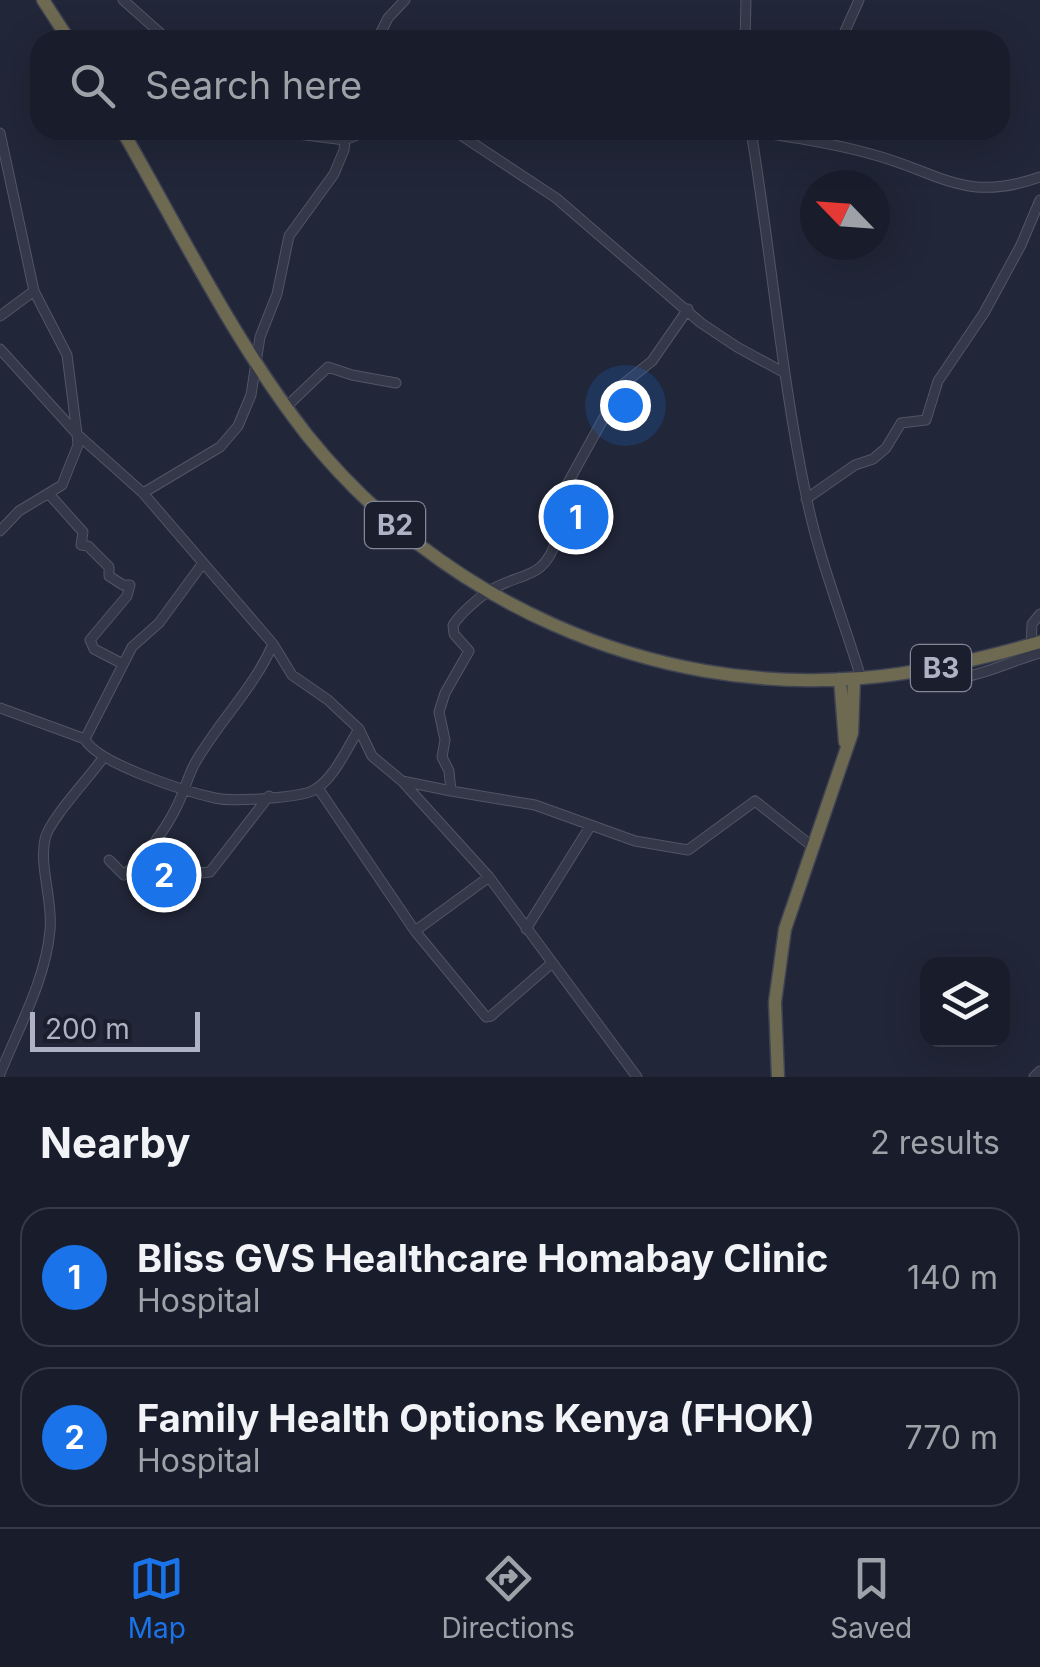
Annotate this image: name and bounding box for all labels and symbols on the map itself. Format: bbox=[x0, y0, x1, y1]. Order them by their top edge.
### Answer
north arrow bbox=[800, 170, 890, 260]
your location bbox=[600, 380, 651, 431]
pin: 1 bbox=[544, 480, 608, 554]
road number: B2 bbox=[365, 502, 425, 548]
road number: B3 bbox=[911, 645, 971, 691]
pin: 2 bbox=[132, 838, 196, 912]
scale bar bbox=[30, 1007, 200, 1052]

